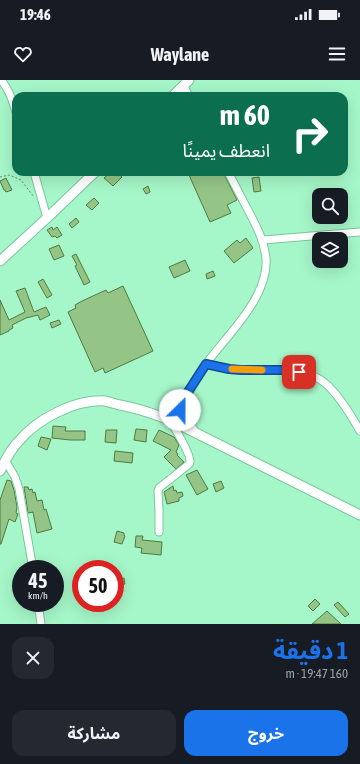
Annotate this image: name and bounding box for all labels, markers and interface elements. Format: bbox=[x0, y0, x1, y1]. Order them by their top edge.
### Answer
text: 19:46 bbox=[20, 6, 51, 23]
icon: heart bbox=[12, 43, 34, 65]
icon: menu bbox=[326, 43, 348, 65]
text: Waylane bbox=[151, 44, 209, 65]
text: 60 m bbox=[220, 99, 270, 131]
icon: right bbox=[284, 108, 336, 160]
text: انعطف يمينًا bbox=[183, 140, 270, 161]
map controls bbox=[312, 188, 348, 268]
button: search bbox=[312, 188, 348, 224]
button: layers bbox=[312, 232, 348, 268]
pin bbox=[282, 355, 316, 389]
icon: arrive bbox=[288, 361, 310, 383]
position arrow bbox=[159, 389, 201, 431]
speed limit sign: 50 bbox=[72, 560, 124, 612]
text: 45 bbox=[29, 569, 47, 592]
text: km/h bbox=[28, 590, 48, 601]
button: close bbox=[12, 637, 54, 679]
text: 1 دقيقة bbox=[273, 637, 348, 664]
text: 160 m · 19:47 bbox=[285, 666, 348, 681]
button: مشاركة bbox=[12, 710, 176, 756]
button: خروج bbox=[184, 710, 348, 756]

